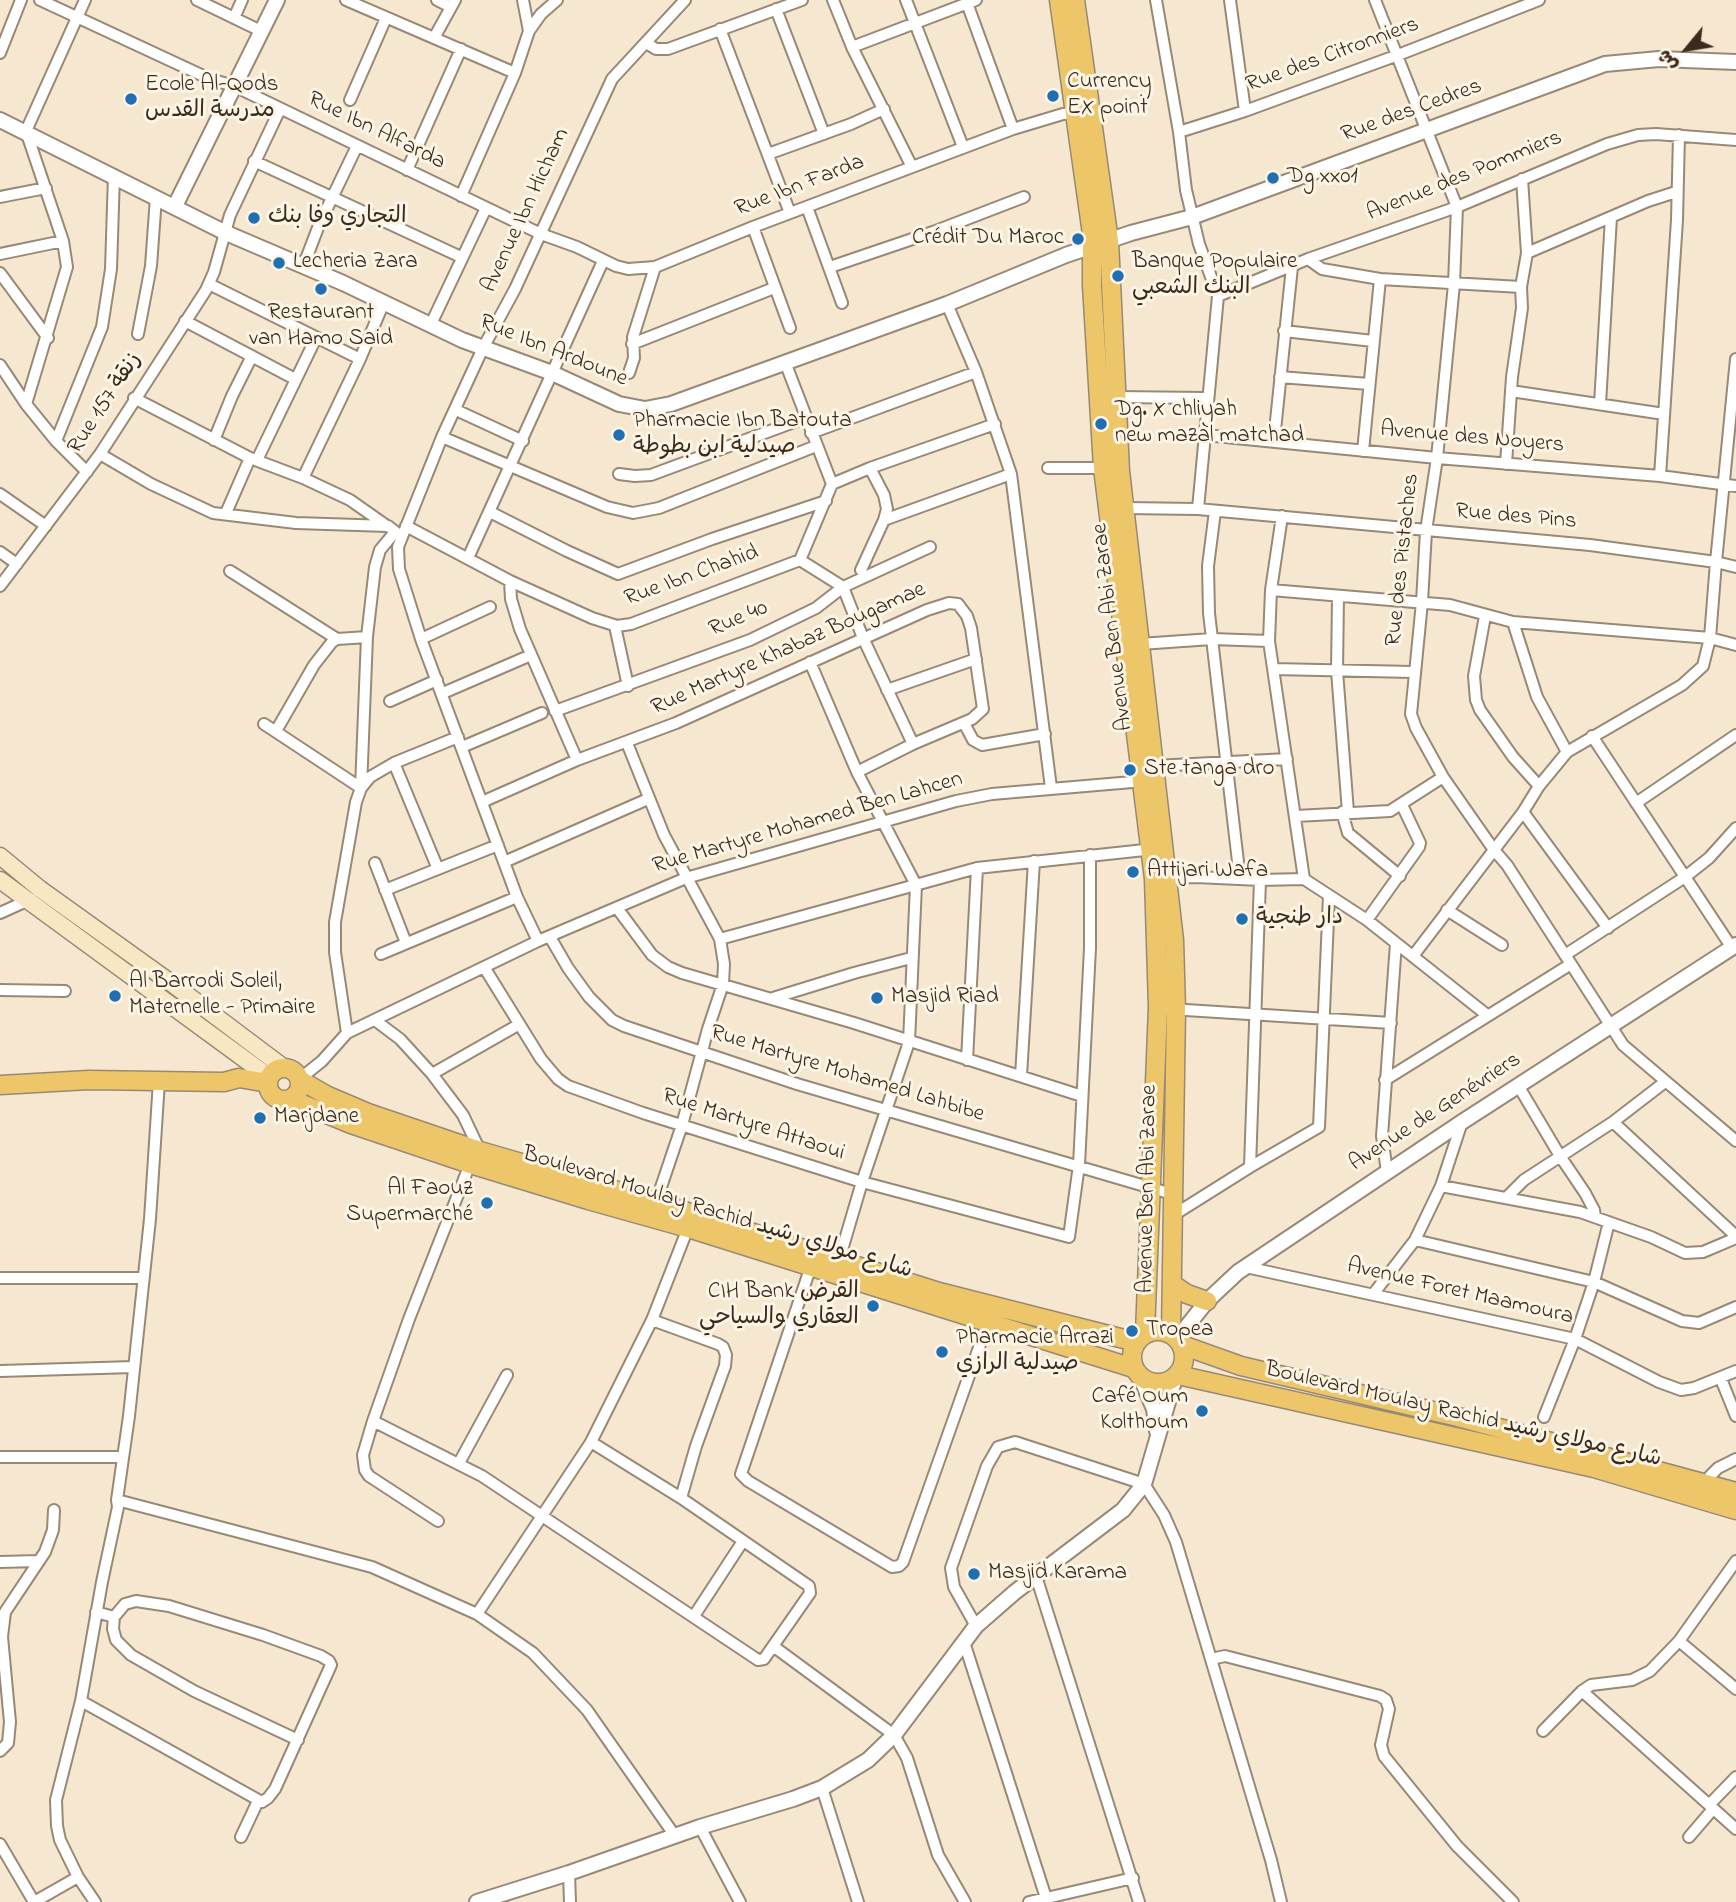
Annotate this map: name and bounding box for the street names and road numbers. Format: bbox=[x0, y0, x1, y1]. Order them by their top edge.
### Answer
street label: Rue des Citronniers bbox=[1243, 12, 1423, 100]
street label: Rue des Cedres bbox=[1338, 74, 1486, 150]
street label: Rue Ibn Alfarda bbox=[302, 87, 450, 177]
street label: Avenue Ibn Hicham bbox=[477, 124, 577, 298]
street label: Avenue des Pommiers bbox=[1363, 125, 1567, 229]
street label: Rue Ibn Farda bbox=[731, 150, 869, 224]
street label: Rue Ibn Ardoune bbox=[475, 310, 631, 394]
street label: Rue 157 زنقة bbox=[63, 348, 149, 460]
street label: Avenue des Noyers bbox=[1379, 417, 1565, 461]
street label: Rue des Pistaches bbox=[1381, 472, 1427, 648]
street label: Rue des Pins bbox=[1454, 499, 1578, 537]
street label: Avenue Ben Abi Zarae bbox=[1088, 522, 1140, 732]
street label: Rue Ibn Chahid bbox=[621, 540, 763, 614]
street label: Rue Martyre Khabaz Bougamae bbox=[648, 577, 930, 723]
street label: Rue 40 bbox=[705, 595, 773, 645]
street label: Rue Martyre Mohamed Ben Lahcen bbox=[650, 766, 966, 882]
street label: Rue Martyre Mohamed Lahbibe bbox=[707, 1020, 987, 1130]
street label: Avenue de Genévriers bbox=[1345, 1047, 1527, 1179]
street label: Rue Martyre Attaoui bbox=[658, 1083, 848, 1169]
street label: Avenue Ben Abi Zarae bbox=[1133, 1084, 1165, 1294]
street label: Boulevard Moulay Rachid شارع مولاي رشيد bbox=[519, 1141, 915, 1287]
street label: Avenue Foret Maamoura bbox=[1344, 1254, 1576, 1332]
street label: Boulevard Moulay Rachid شارع مولاي رشيد bbox=[1262, 1357, 1664, 1475]

